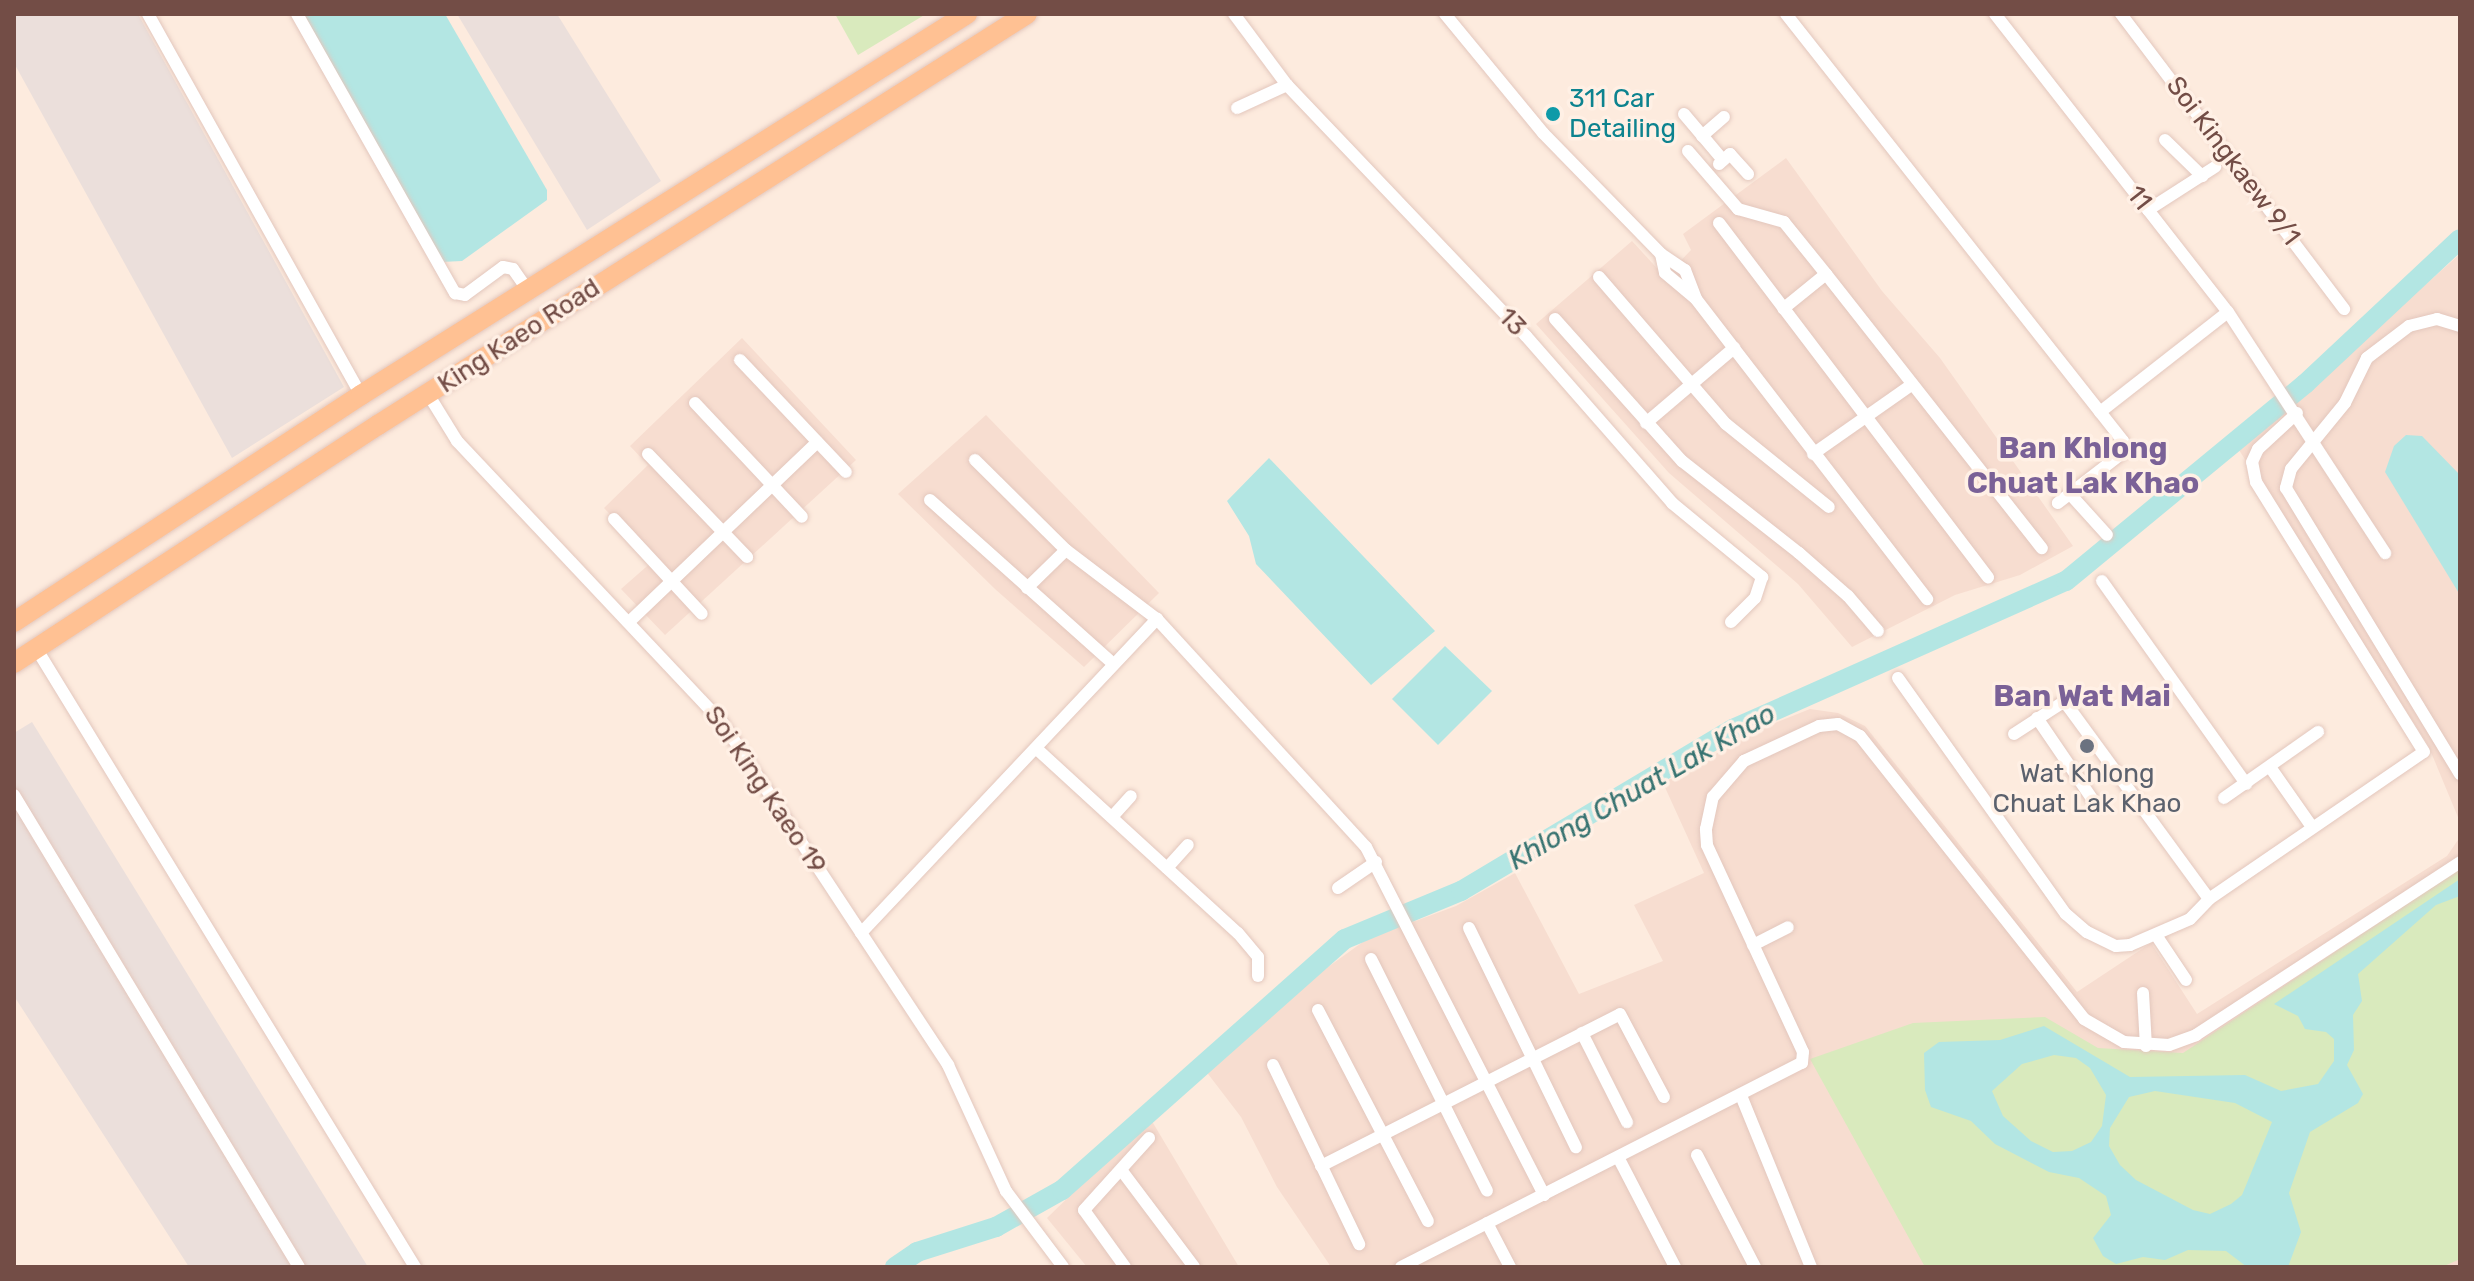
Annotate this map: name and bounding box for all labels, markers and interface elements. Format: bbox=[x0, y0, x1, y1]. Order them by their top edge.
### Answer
street label: Soi Kingkaew 9/1 bbox=[2159, 70, 2307, 252]
place label: 311 Car Detailing bbox=[1569, 83, 1676, 144]
marker: 311 Car Detailing bbox=[1544, 105, 1562, 123]
street label: 11 bbox=[2120, 180, 2158, 216]
street label: King Kaeo Road bbox=[432, 272, 606, 400]
street label: 13 bbox=[1491, 302, 1533, 342]
district label: Ban Khlong Chuat Lak Khao bbox=[1967, 430, 2199, 500]
district label: Ban Wat Mai bbox=[1993, 678, 2171, 714]
water label: Khlong Chuat Lak Khao bbox=[1502, 697, 1782, 877]
street label: Soi King Kaeo 19 bbox=[697, 700, 833, 880]
marker: Wat Khlong Chuat Lak Khao bbox=[2078, 737, 2096, 755]
place label: Wat Khlong Chuat Lak Khao bbox=[1992, 758, 2182, 820]

